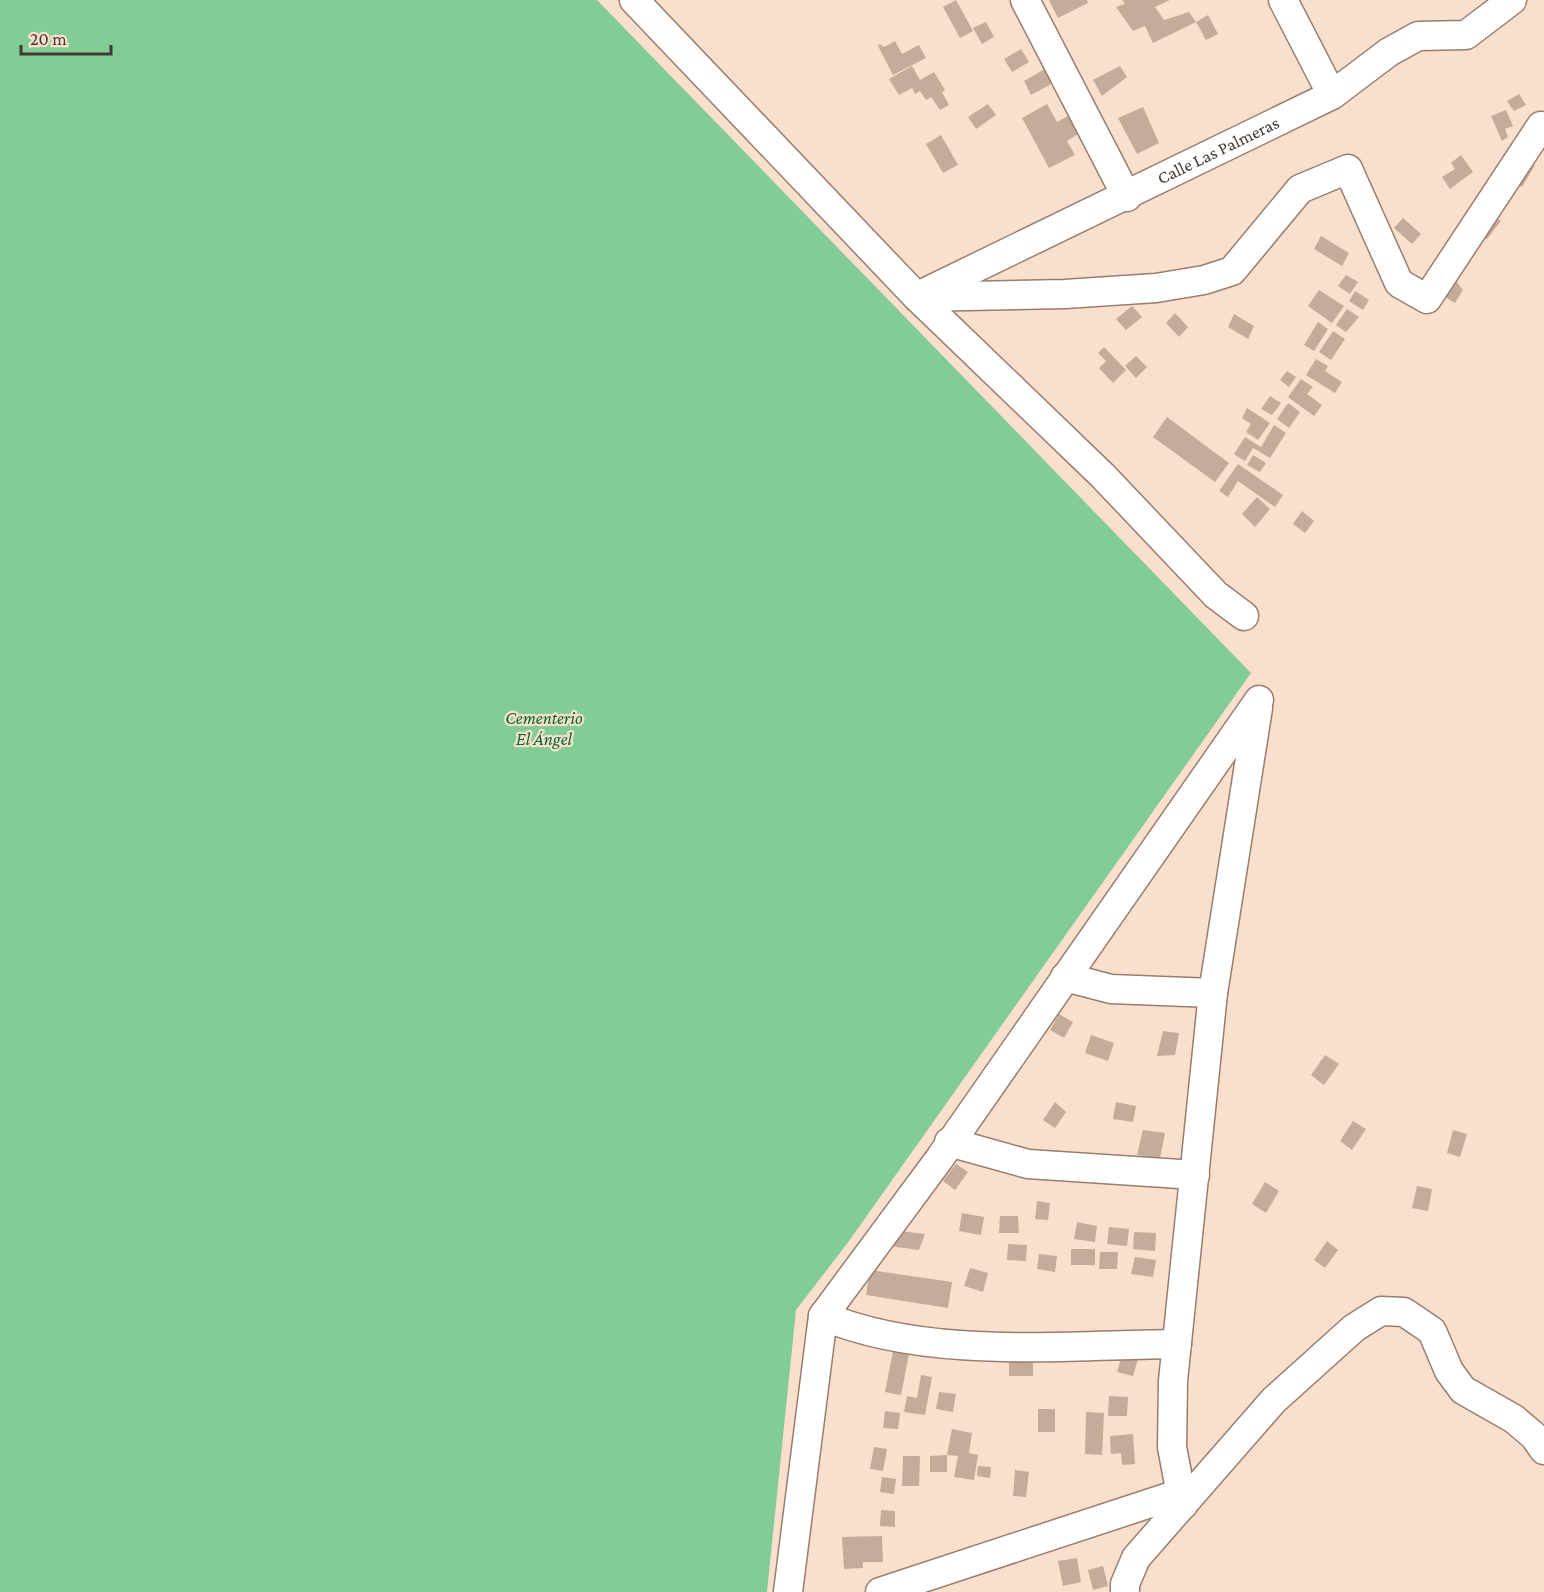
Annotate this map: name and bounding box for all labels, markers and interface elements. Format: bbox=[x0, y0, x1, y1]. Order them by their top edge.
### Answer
scale bar bbox=[21, 18, 111, 56]
text: 20 m bbox=[30, 29, 67, 49]
street label: Calle Las Palmeras bbox=[1154, 112, 1282, 188]
park label: Cementerio El Ángel bbox=[505, 708, 583, 749]

